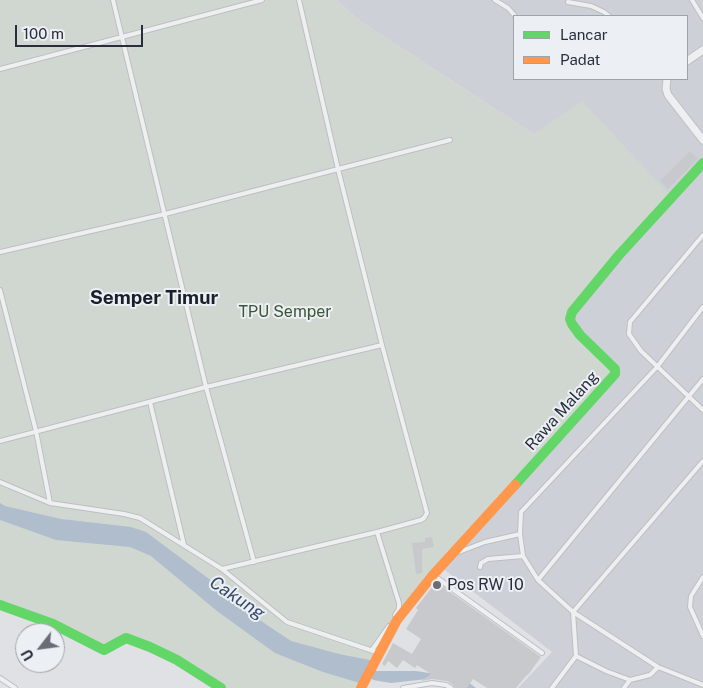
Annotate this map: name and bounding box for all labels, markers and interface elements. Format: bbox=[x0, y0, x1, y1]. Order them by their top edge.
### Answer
scale bar bbox=[18, 15, 145, 47]
legend bbox=[513, 15, 688, 80]
text: 100 m bbox=[23, 25, 64, 42]
text: Lancar bbox=[560, 26, 608, 43]
text: Padat bbox=[560, 51, 600, 68]
district label: Semper Timur bbox=[90, 287, 218, 309]
park label: TPU Semper bbox=[238, 302, 332, 322]
street label: Rawa Malang bbox=[521, 367, 603, 455]
water label: Cakung bbox=[205, 572, 269, 624]
place label: Pos RW 10 bbox=[447, 575, 524, 595]
marker: Pos RW 10 bbox=[431, 579, 443, 591]
north arrow bbox=[15, 623, 65, 673]
text: U bbox=[18, 647, 37, 663]

